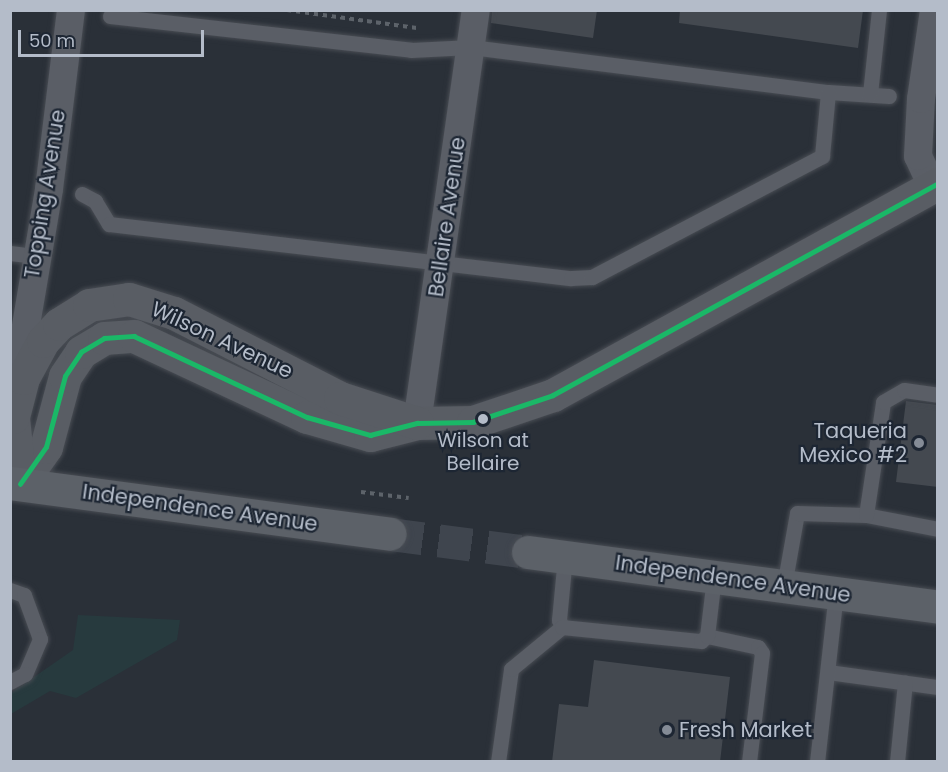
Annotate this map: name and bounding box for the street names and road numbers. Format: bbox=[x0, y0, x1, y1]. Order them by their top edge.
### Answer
street label: Topping Avenue bbox=[19, 108, 71, 280]
street label: Bellaire Avenue bbox=[423, 136, 471, 298]
street label: Wilson Avenue bbox=[147, 296, 297, 384]
street label: Independence Avenue bbox=[81, 479, 319, 537]
street label: Independence Avenue bbox=[614, 550, 852, 608]

